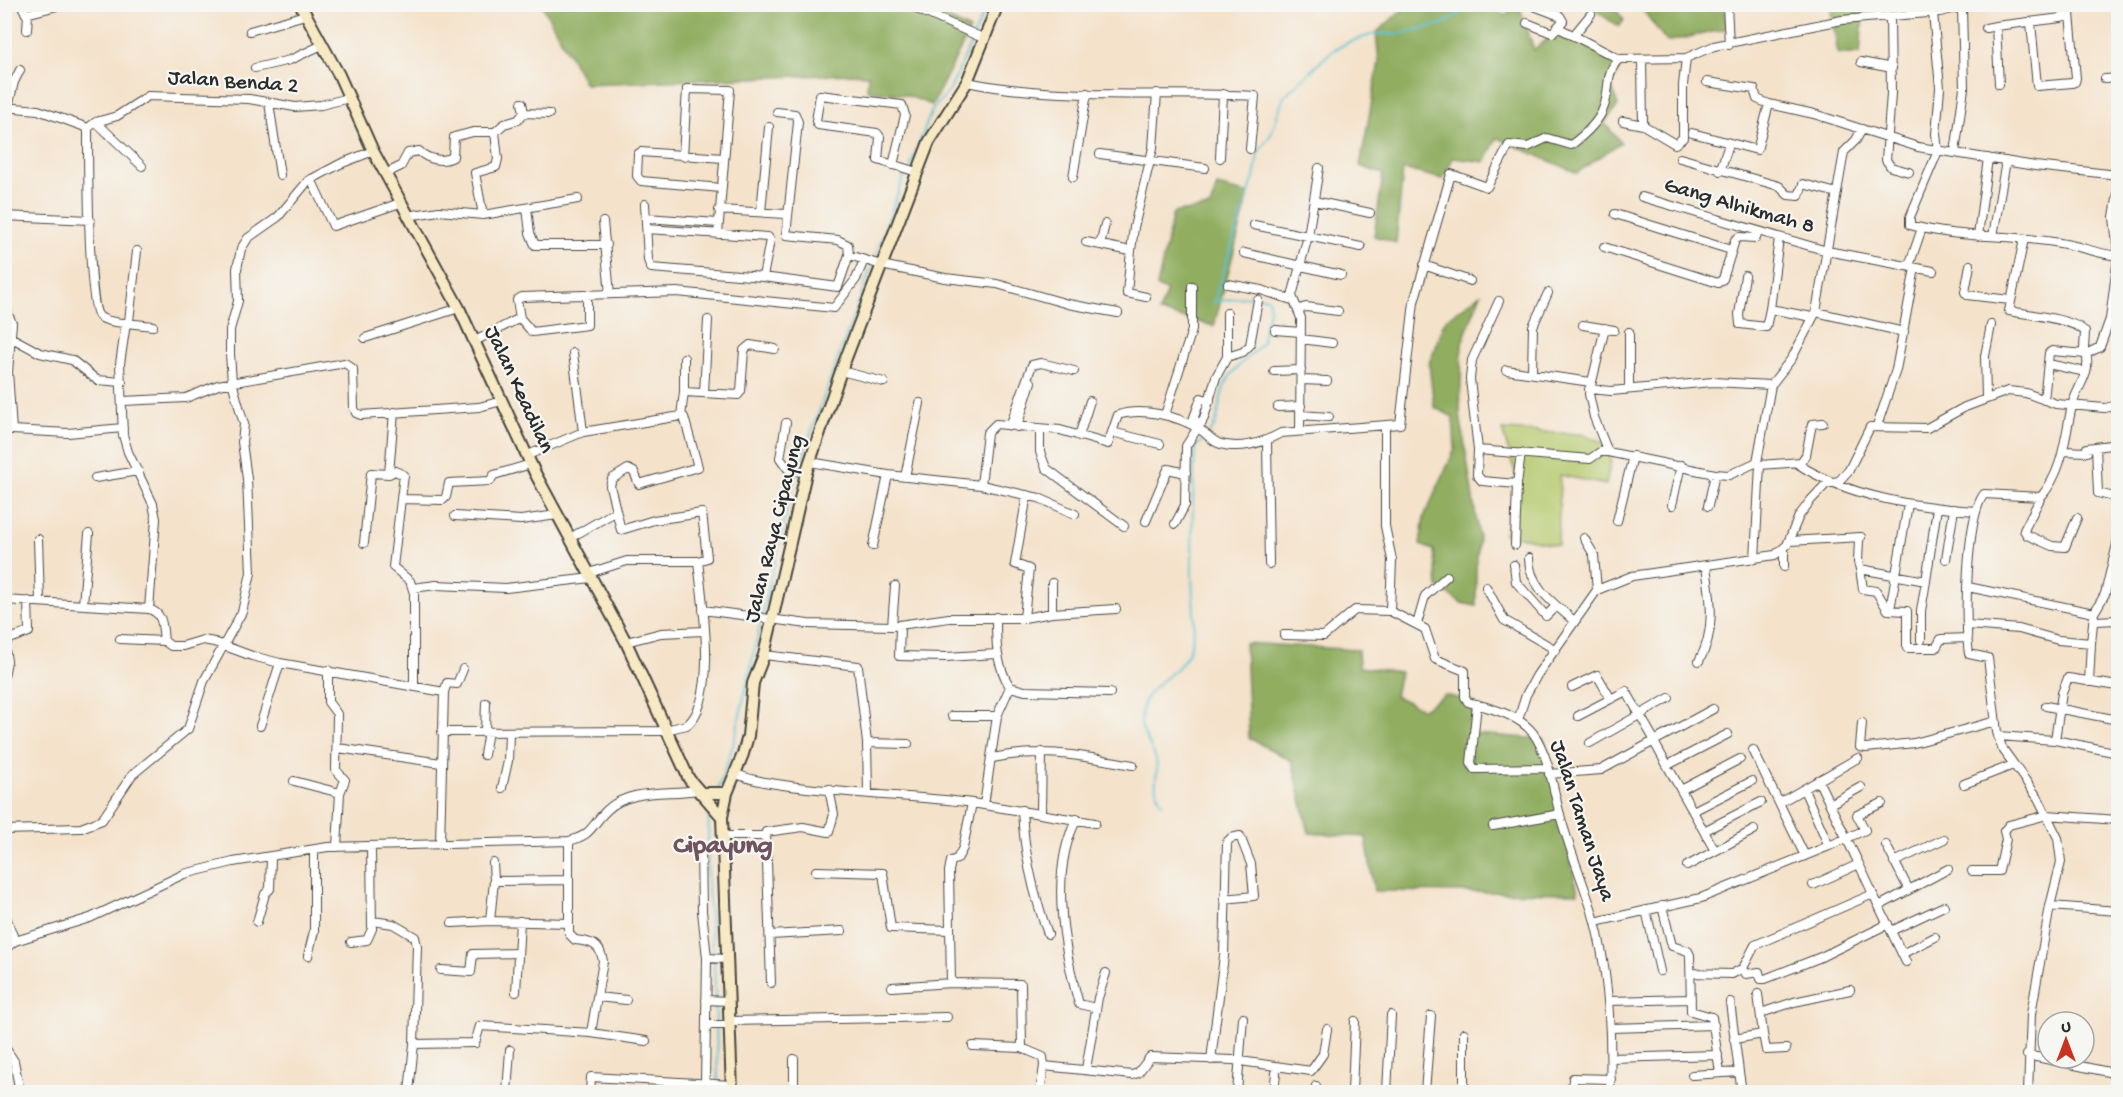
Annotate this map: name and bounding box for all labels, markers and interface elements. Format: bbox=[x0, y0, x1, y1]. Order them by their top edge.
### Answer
street label: Jalan Benda 2 bbox=[167, 65, 299, 101]
street label: Gang Alhikmah 8 bbox=[1661, 173, 1817, 241]
street label: Jalan Keadilan bbox=[477, 322, 559, 458]
street label: Jalan Raya Cipayung bbox=[740, 432, 812, 626]
street label: Jalan Taman Jaya bbox=[1543, 737, 1620, 905]
district label: Cipayung bbox=[673, 832, 773, 863]
north arrow bbox=[2036, 1010, 2096, 1070]
text: U bbox=[2061, 1019, 2071, 1038]

